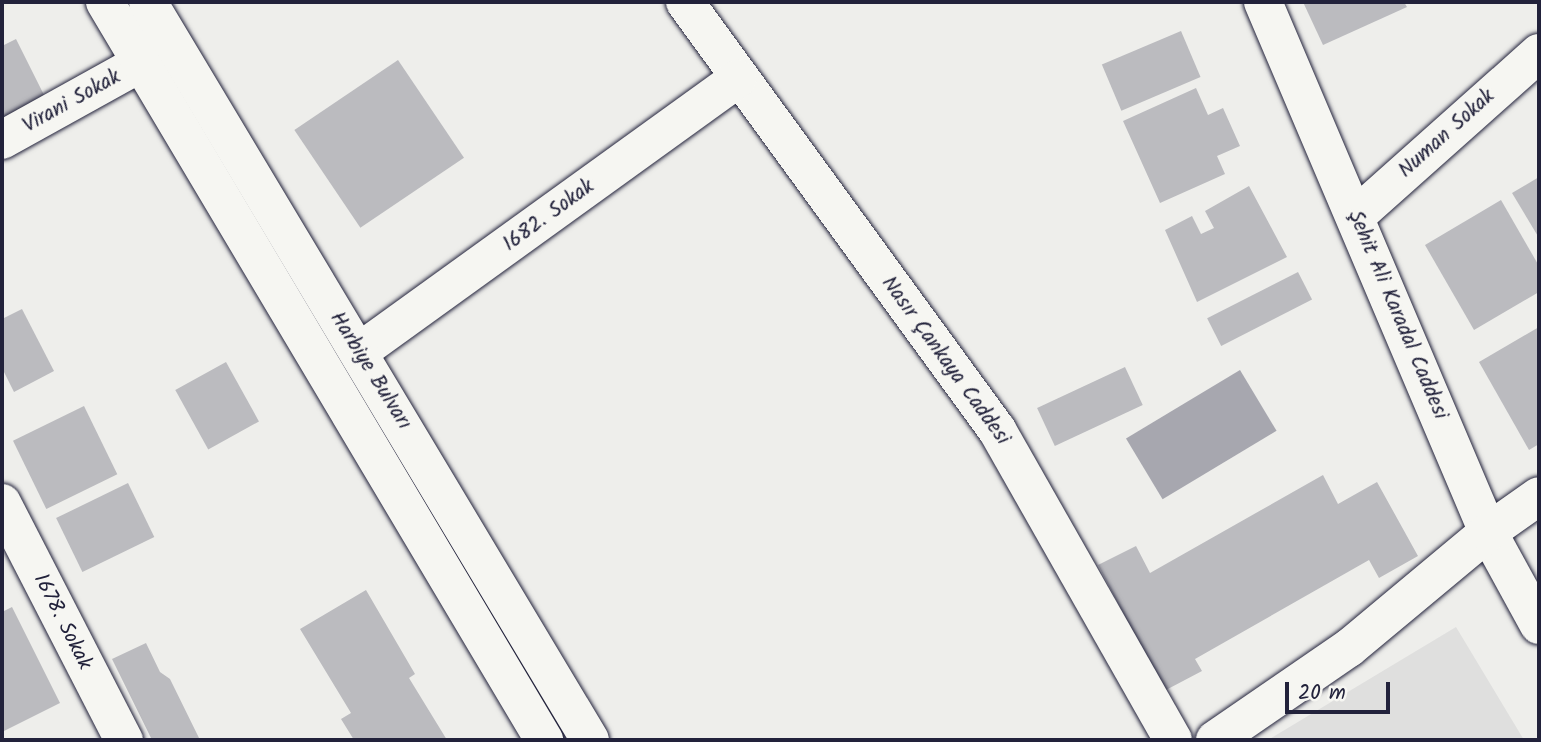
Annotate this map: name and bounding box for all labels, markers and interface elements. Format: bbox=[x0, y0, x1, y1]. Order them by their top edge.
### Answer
street label: Virani Sokak bbox=[19, 65, 125, 139]
street label: Numan Sokak bbox=[1394, 84, 1500, 184]
street label: 1682. Sokak bbox=[498, 174, 600, 258]
street label: Şehit Ali Karadal Caddesi bbox=[1342, 207, 1452, 423]
street label: Nasır Çankaya Caddesi bbox=[875, 272, 1015, 450]
street label: Harbiye Bulvarı bbox=[324, 307, 416, 435]
street label: 1678. Sokak bbox=[27, 570, 97, 674]
scale bar bbox=[1289, 668, 1394, 712]
text: 20 m bbox=[1298, 677, 1346, 710]

